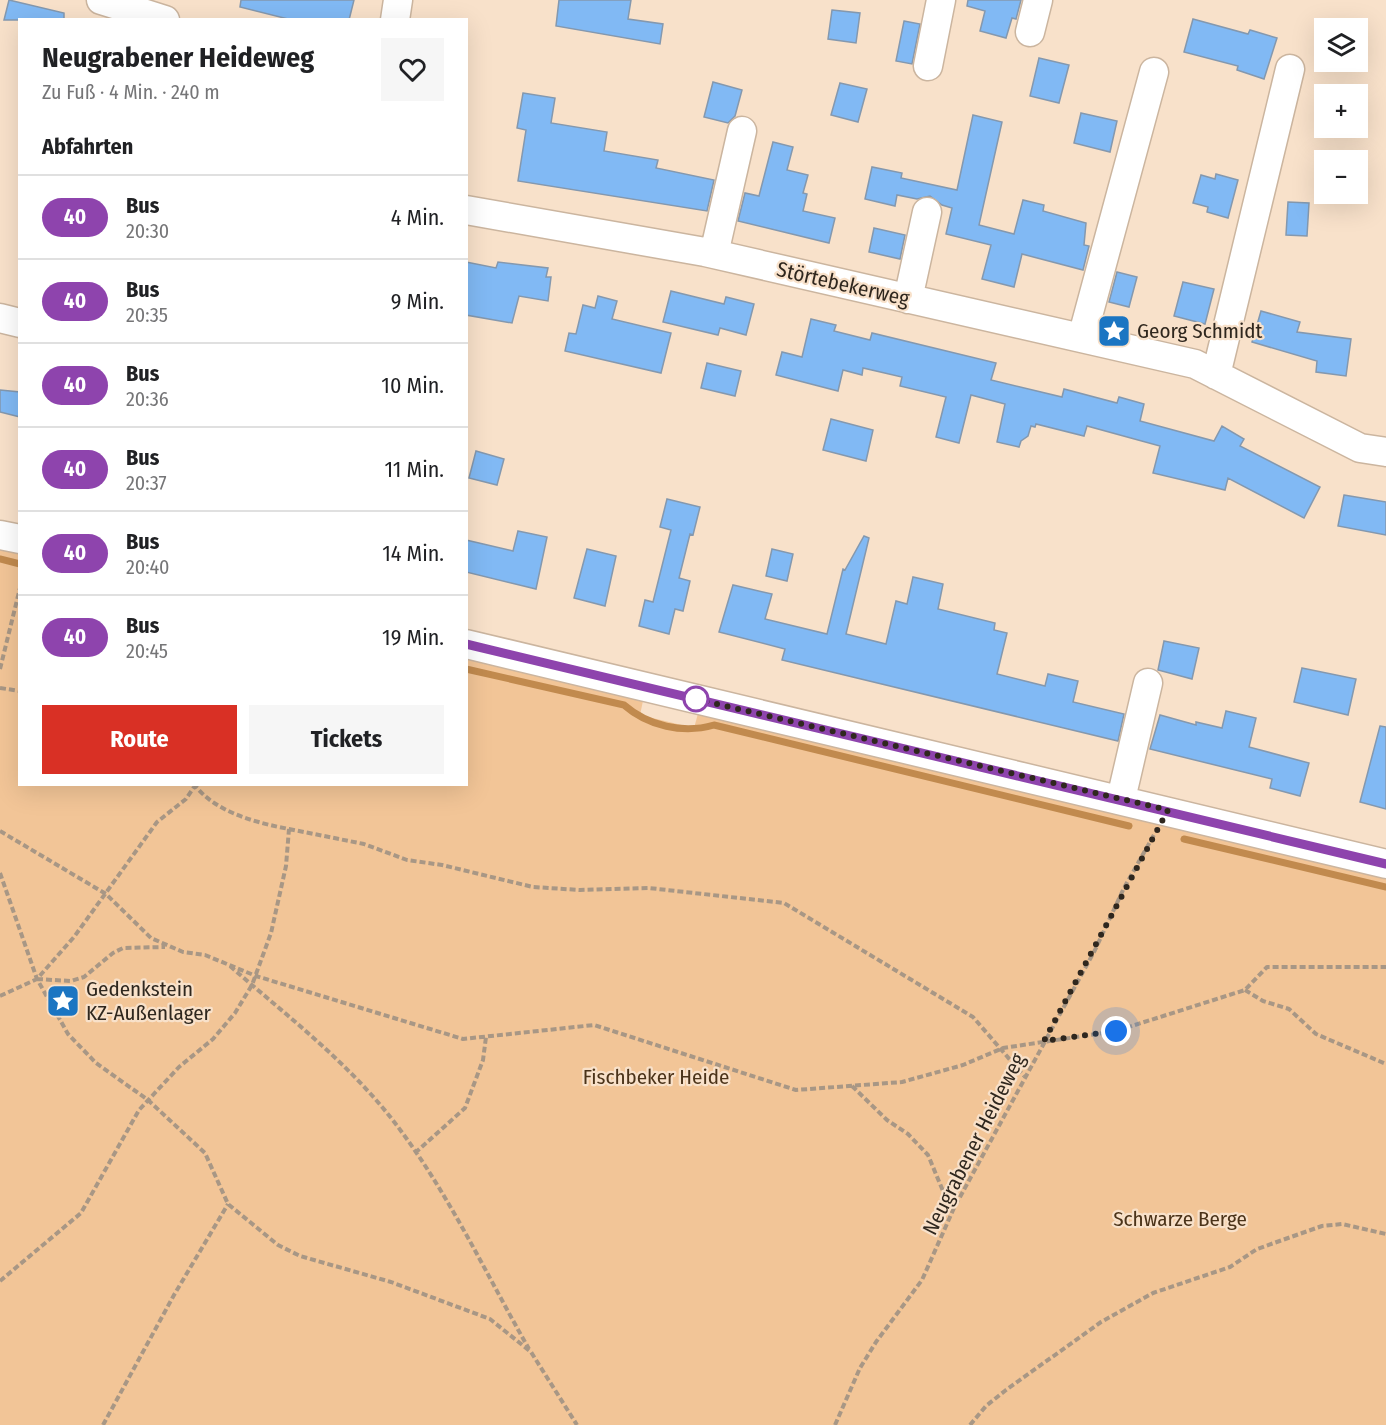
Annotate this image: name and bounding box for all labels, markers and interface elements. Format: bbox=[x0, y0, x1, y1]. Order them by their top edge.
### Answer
map controls bbox=[1314, 18, 1368, 204]
button: layers bbox=[1314, 18, 1368, 72]
button: heart bbox=[381, 38, 444, 101]
text: Neugrabener Heideweg bbox=[42, 41, 314, 74]
text: Zu Fuß · 4 Min. · 240 m bbox=[42, 80, 220, 104]
button: + bbox=[1314, 84, 1368, 138]
text: Abfahrten bbox=[42, 133, 133, 160]
button: − bbox=[1314, 150, 1368, 204]
text: Bus bbox=[126, 192, 159, 219]
text: 40 bbox=[64, 204, 86, 230]
text: 4 Min. bbox=[391, 204, 444, 231]
text: 20:30 bbox=[126, 219, 169, 243]
street label: Störtebekerweg bbox=[774, 256, 912, 312]
text: Bus bbox=[126, 276, 159, 303]
text: 40 bbox=[64, 288, 86, 314]
text: 9 Min. bbox=[391, 288, 444, 315]
text: 20:35 bbox=[126, 303, 168, 327]
place icon: Georg Schmidt bbox=[1096, 313, 1132, 349]
place label: Georg Schmidt bbox=[1137, 318, 1262, 344]
text: Bus bbox=[126, 360, 159, 387]
text: 40 bbox=[64, 372, 86, 398]
text: 10 Min. bbox=[381, 372, 444, 399]
text: 20:36 bbox=[126, 387, 169, 411]
text: Bus bbox=[126, 444, 159, 471]
text: 40 bbox=[64, 456, 86, 482]
text: 11 Min. bbox=[385, 456, 444, 483]
text: 20:37 bbox=[126, 471, 167, 495]
text: Bus bbox=[126, 528, 159, 555]
text: 40 bbox=[64, 540, 86, 566]
text: 14 Min. bbox=[382, 540, 444, 567]
text: 20:40 bbox=[126, 555, 169, 579]
text: Bus bbox=[126, 612, 159, 639]
text: 40 bbox=[64, 624, 86, 650]
text: 19 Min. bbox=[382, 624, 444, 651]
text: 20:45 bbox=[126, 639, 168, 663]
unlabelled marker bbox=[683, 686, 709, 712]
button: Route bbox=[42, 705, 237, 774]
button: Tickets bbox=[249, 705, 444, 774]
place label: Gedenkstein KZ-Außenlager bbox=[86, 976, 212, 1026]
place icon: Gedenkstein KZ-Außenlager bbox=[45, 983, 81, 1019]
your location bbox=[1101, 1016, 1131, 1046]
street label: Neugrabener Heideweg bbox=[917, 1049, 1031, 1239]
park label: Fischbeker Heide bbox=[583, 1064, 729, 1090]
park label: Schwarze Berge bbox=[1113, 1206, 1247, 1232]

